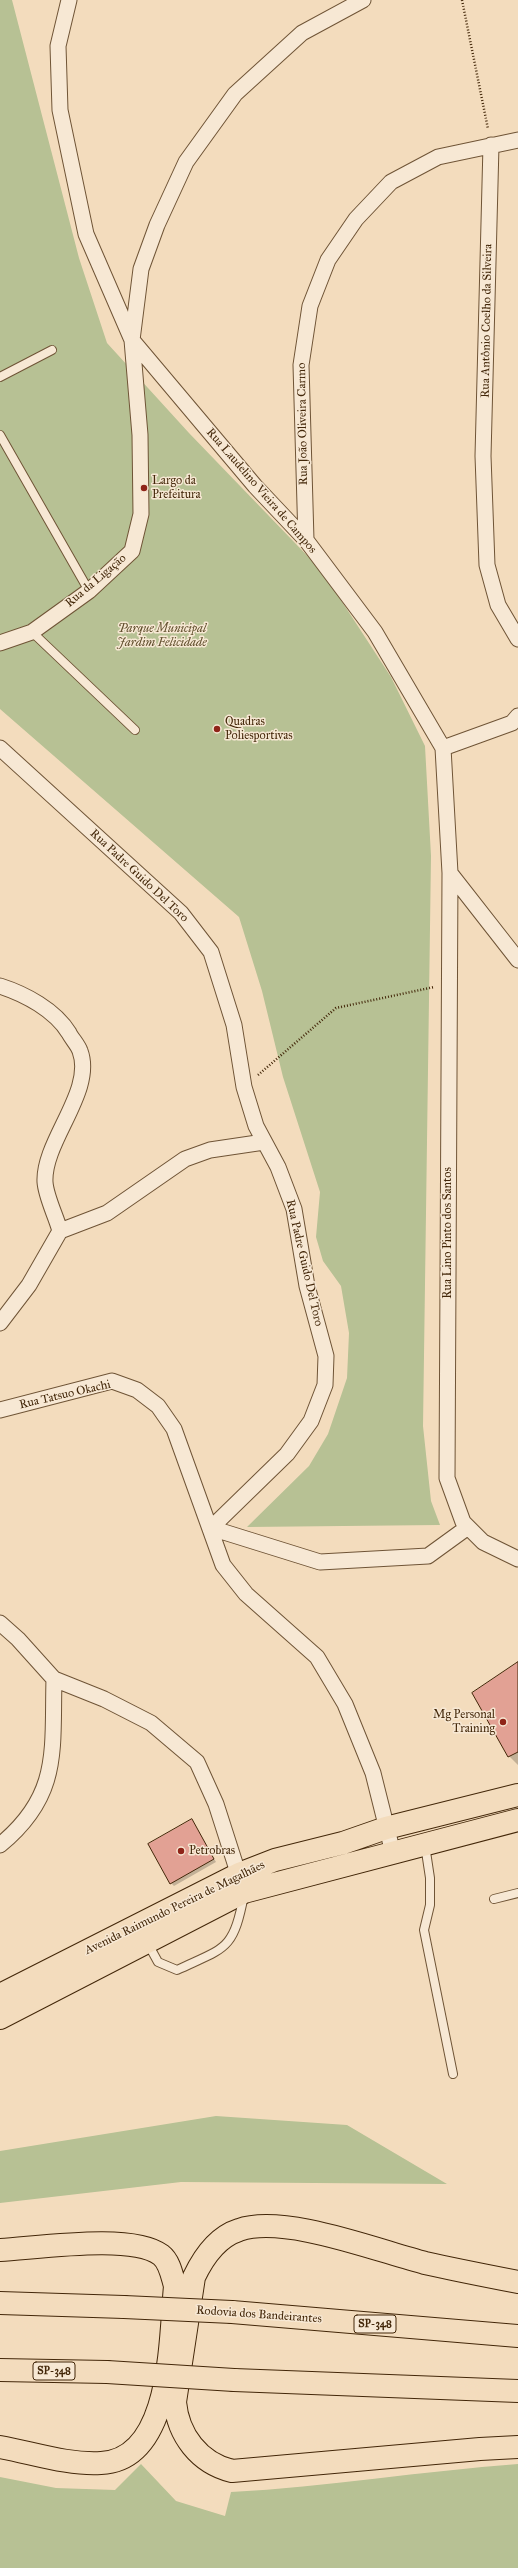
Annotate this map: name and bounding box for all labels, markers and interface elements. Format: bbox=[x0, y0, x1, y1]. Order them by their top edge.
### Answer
street label: Rua Antônio Coelho da Silveira bbox=[478, 244, 496, 398]
street label: Rua João Oliveira Carmo bbox=[295, 363, 311, 485]
street label: Rua Laudelino Vieira de Campos bbox=[203, 426, 319, 556]
place label: Largo da Prefeitura bbox=[152, 474, 201, 502]
marker: Largo da Prefeitura bbox=[139, 483, 149, 493]
street label: Rua da Ligação bbox=[63, 551, 129, 611]
park label: Parque Municipal Jardim Felicidade bbox=[117, 622, 207, 650]
place label: Quadras Poliesportivas bbox=[225, 715, 293, 743]
marker: Quadras Poliesportivas bbox=[212, 724, 222, 734]
street label: Rua Padre Guido Del Toro bbox=[87, 827, 191, 925]
street label: Rua Lino Pinto dos Santos bbox=[441, 1167, 455, 1299]
street label: Rua Padre Guido Del Toro bbox=[282, 1198, 326, 1328]
street label: Rua Tatsuo Okachi bbox=[18, 1377, 112, 1413]
place label: Mg Personal Training bbox=[433, 1708, 495, 1736]
marker: Mg Personal Training bbox=[498, 1717, 508, 1727]
place label: Petrobras bbox=[189, 1844, 235, 1858]
marker: Petrobras bbox=[176, 1846, 186, 1856]
street label: Avenida Raimundo Pereira de Magalhães bbox=[83, 1858, 267, 1958]
street label: Rodovia dos Bandeirantes bbox=[196, 2303, 322, 2327]
road number: SP-348 bbox=[354, 2315, 396, 2333]
road number: SP-348 bbox=[33, 2362, 75, 2380]

